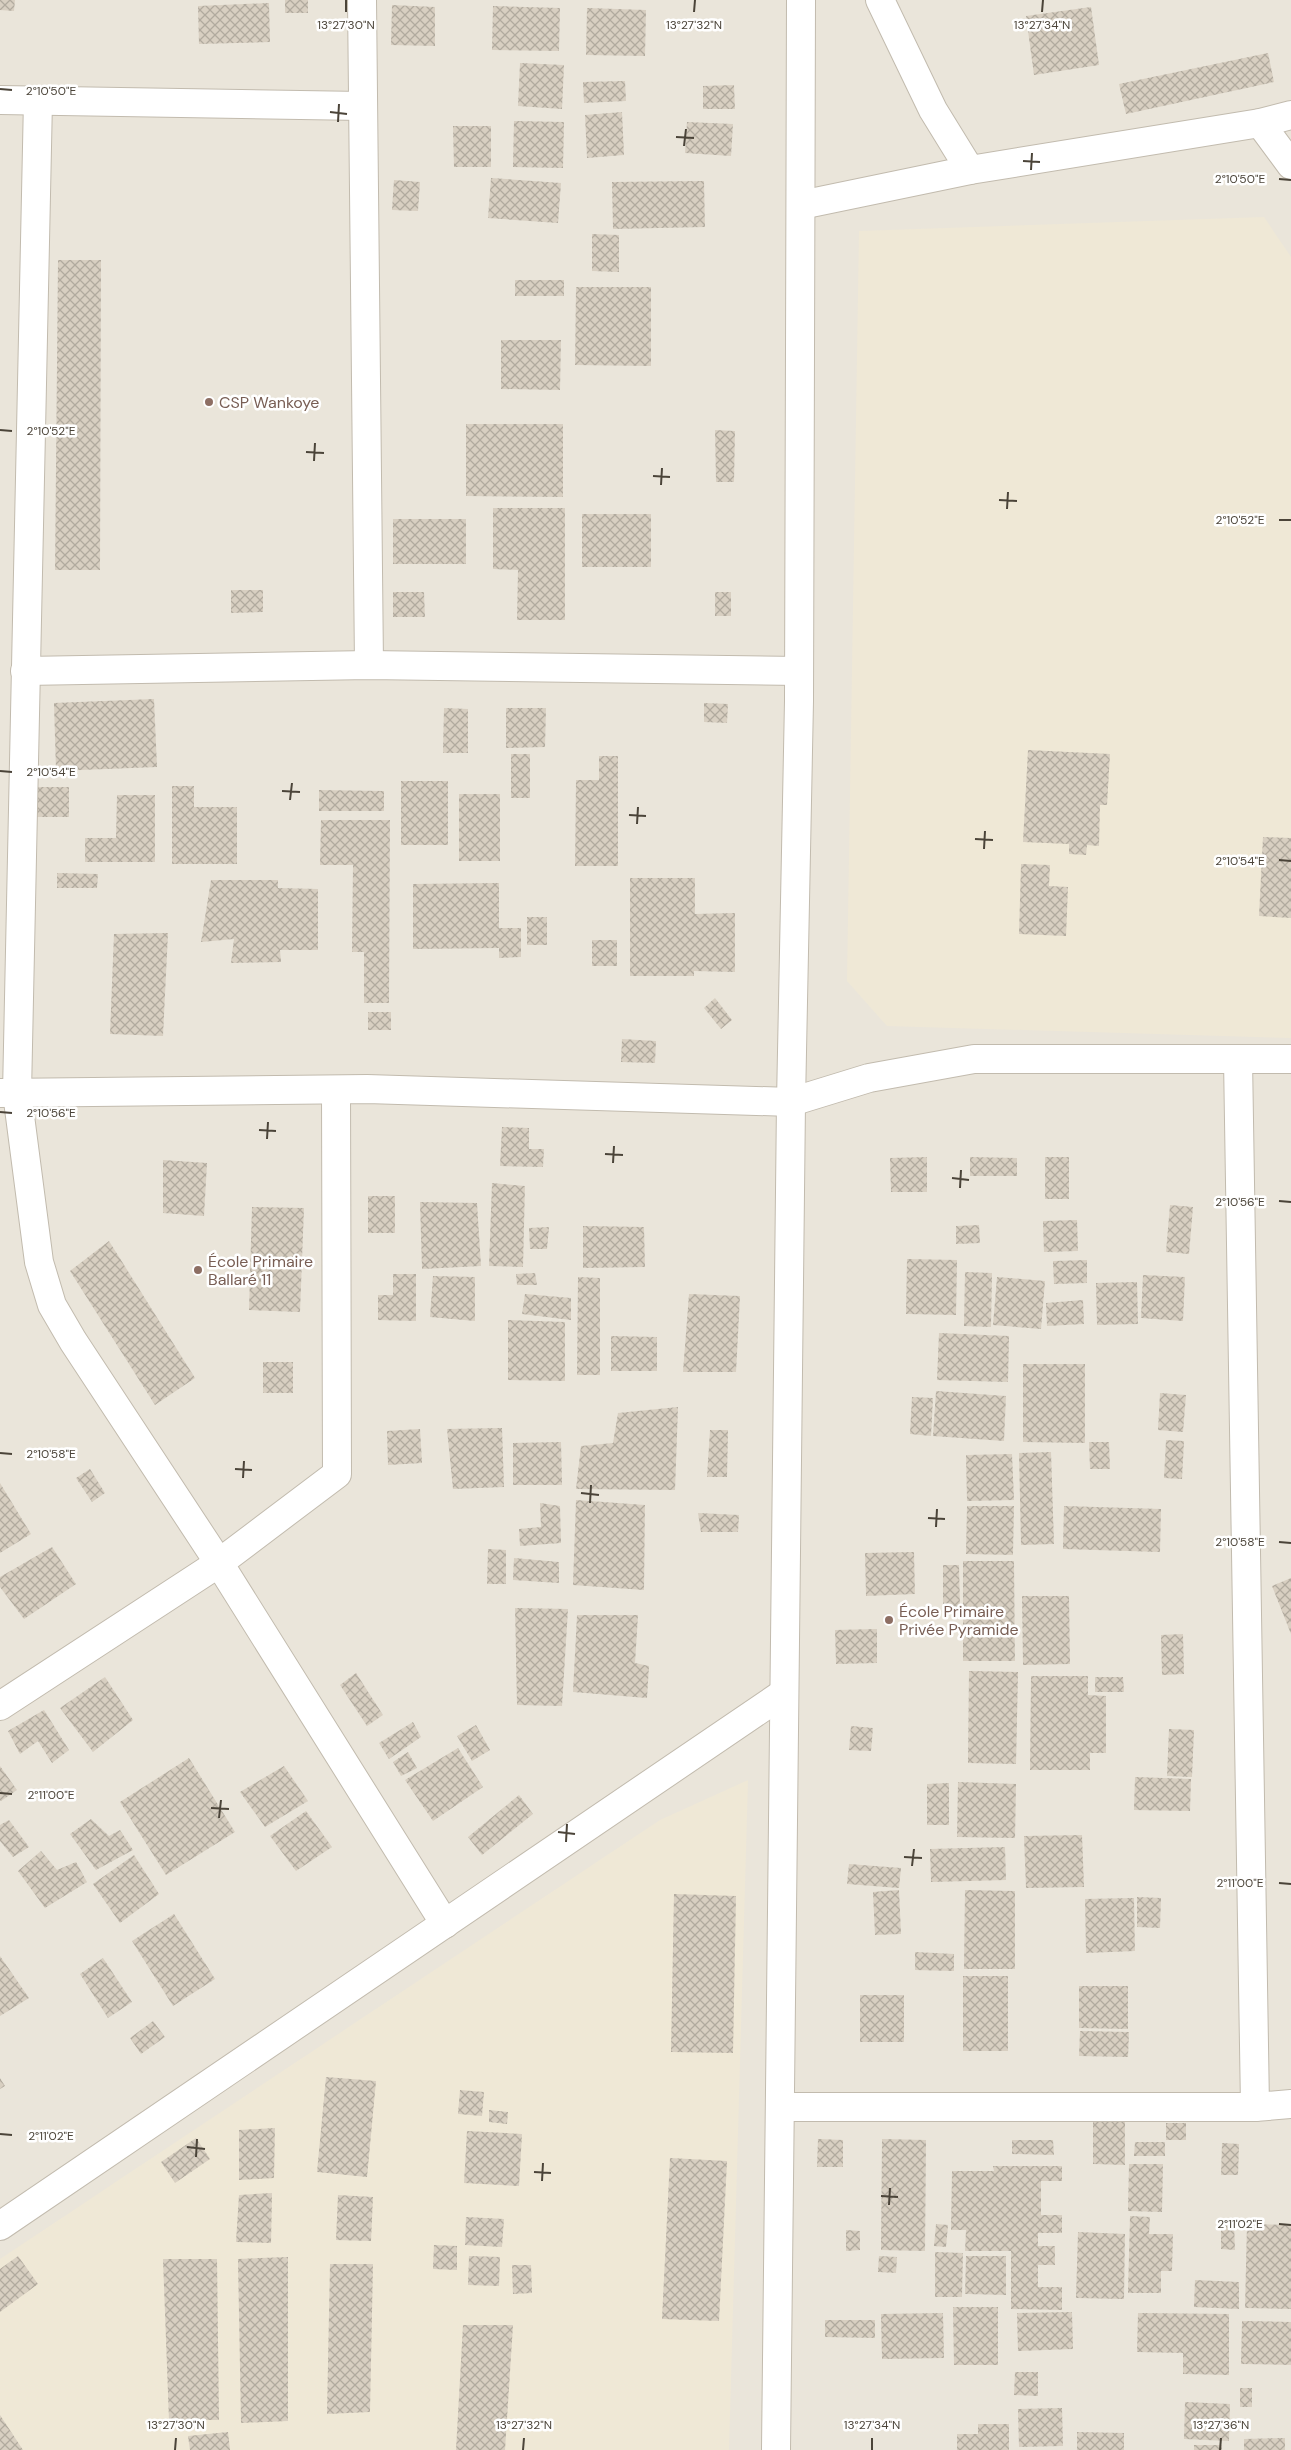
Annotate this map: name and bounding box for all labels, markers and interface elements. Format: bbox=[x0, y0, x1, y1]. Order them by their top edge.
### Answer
text: 13°27'30"N bbox=[317, 17, 375, 33]
text: 13°27'32"N bbox=[666, 17, 722, 33]
text: 13°27'34"N bbox=[1014, 17, 1070, 33]
text: 2°10'50"E bbox=[26, 83, 76, 99]
text: 2°10'50"E bbox=[1215, 171, 1265, 187]
place label: CSP Wankoye bbox=[219, 392, 319, 413]
marker: CSP Wankoye bbox=[203, 396, 215, 408]
text: 2°10'52"E bbox=[27, 423, 76, 439]
text: 2°10'52"E bbox=[1216, 512, 1265, 528]
text: 2°10'54"E bbox=[26, 764, 76, 780]
text: 2°10'54"E bbox=[1215, 853, 1265, 869]
text: 2°10'56"E bbox=[26, 1105, 76, 1121]
text: 2°10'56"E bbox=[1215, 1194, 1265, 1210]
place label: École Primaire Ballaré 11 bbox=[208, 1251, 313, 1290]
marker: École Primaire Ballaré 11 bbox=[192, 1264, 204, 1276]
text: 2°10'58"E bbox=[26, 1446, 76, 1462]
text: 2°10'58"E bbox=[1215, 1534, 1265, 1550]
place label: École Primaire Privée Pyramide bbox=[899, 1601, 1019, 1640]
marker: École Primaire Privée Pyramide bbox=[883, 1614, 895, 1626]
text: 2°11'00"E bbox=[27, 1787, 75, 1803]
text: 2°11'00"E bbox=[1216, 1875, 1264, 1891]
text: 2°11'02"E bbox=[28, 2128, 74, 2144]
text: 2°11'02"E bbox=[1217, 2216, 1263, 2232]
text: 13°27'30"N bbox=[147, 2417, 205, 2433]
text: 13°27'32"N bbox=[496, 2417, 552, 2433]
text: 13°27'34"N bbox=[844, 2417, 900, 2433]
text: 13°27'36"N bbox=[1193, 2417, 1249, 2433]

